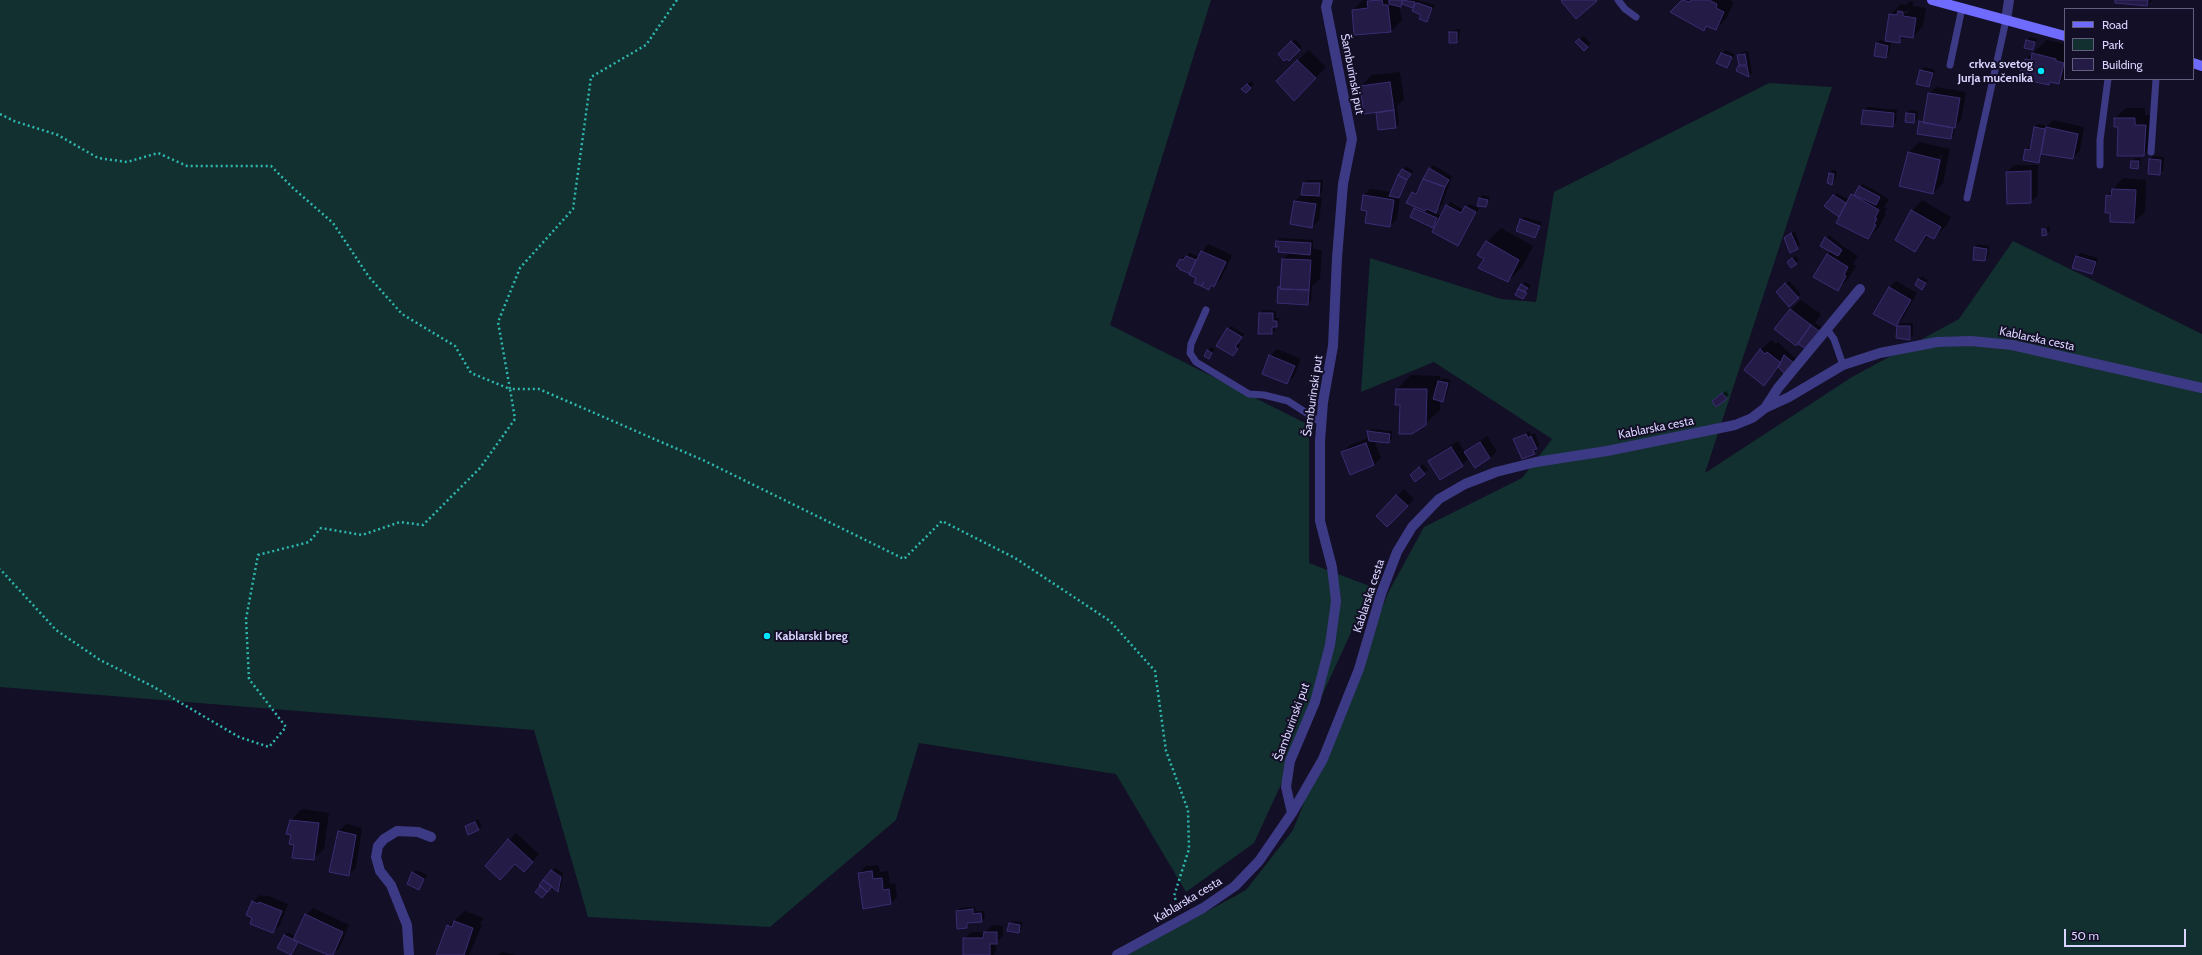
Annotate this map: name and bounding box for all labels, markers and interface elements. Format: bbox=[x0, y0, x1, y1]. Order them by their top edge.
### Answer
legend bbox=[2064, 8, 2194, 80]
text: Road bbox=[2102, 17, 2128, 32]
street label: Šamburinski put bbox=[1337, 32, 1367, 116]
text: Park bbox=[2102, 37, 2124, 52]
place label: crkva svetog Jurja mučenika bbox=[1958, 57, 2033, 85]
text: Building bbox=[2102, 57, 2143, 72]
marker: crkva svetog Jurja mučenika bbox=[2036, 66, 2046, 76]
street label: Kablarska cesta bbox=[1998, 324, 2076, 354]
street label: Šamburinski put bbox=[1300, 354, 1326, 438]
street label: Kablarska cesta bbox=[1617, 414, 1695, 442]
street label: Kablarska cesta bbox=[1350, 557, 1388, 635]
place label: Kablarski breg bbox=[775, 629, 848, 643]
marker: Kablarski breg bbox=[762, 631, 772, 641]
street label: Šamburinski put bbox=[1271, 681, 1313, 763]
street label: Kablarska cesta bbox=[1151, 874, 1225, 926]
scale bar bbox=[2066, 921, 2188, 947]
text: 50 m bbox=[2071, 928, 2099, 943]

